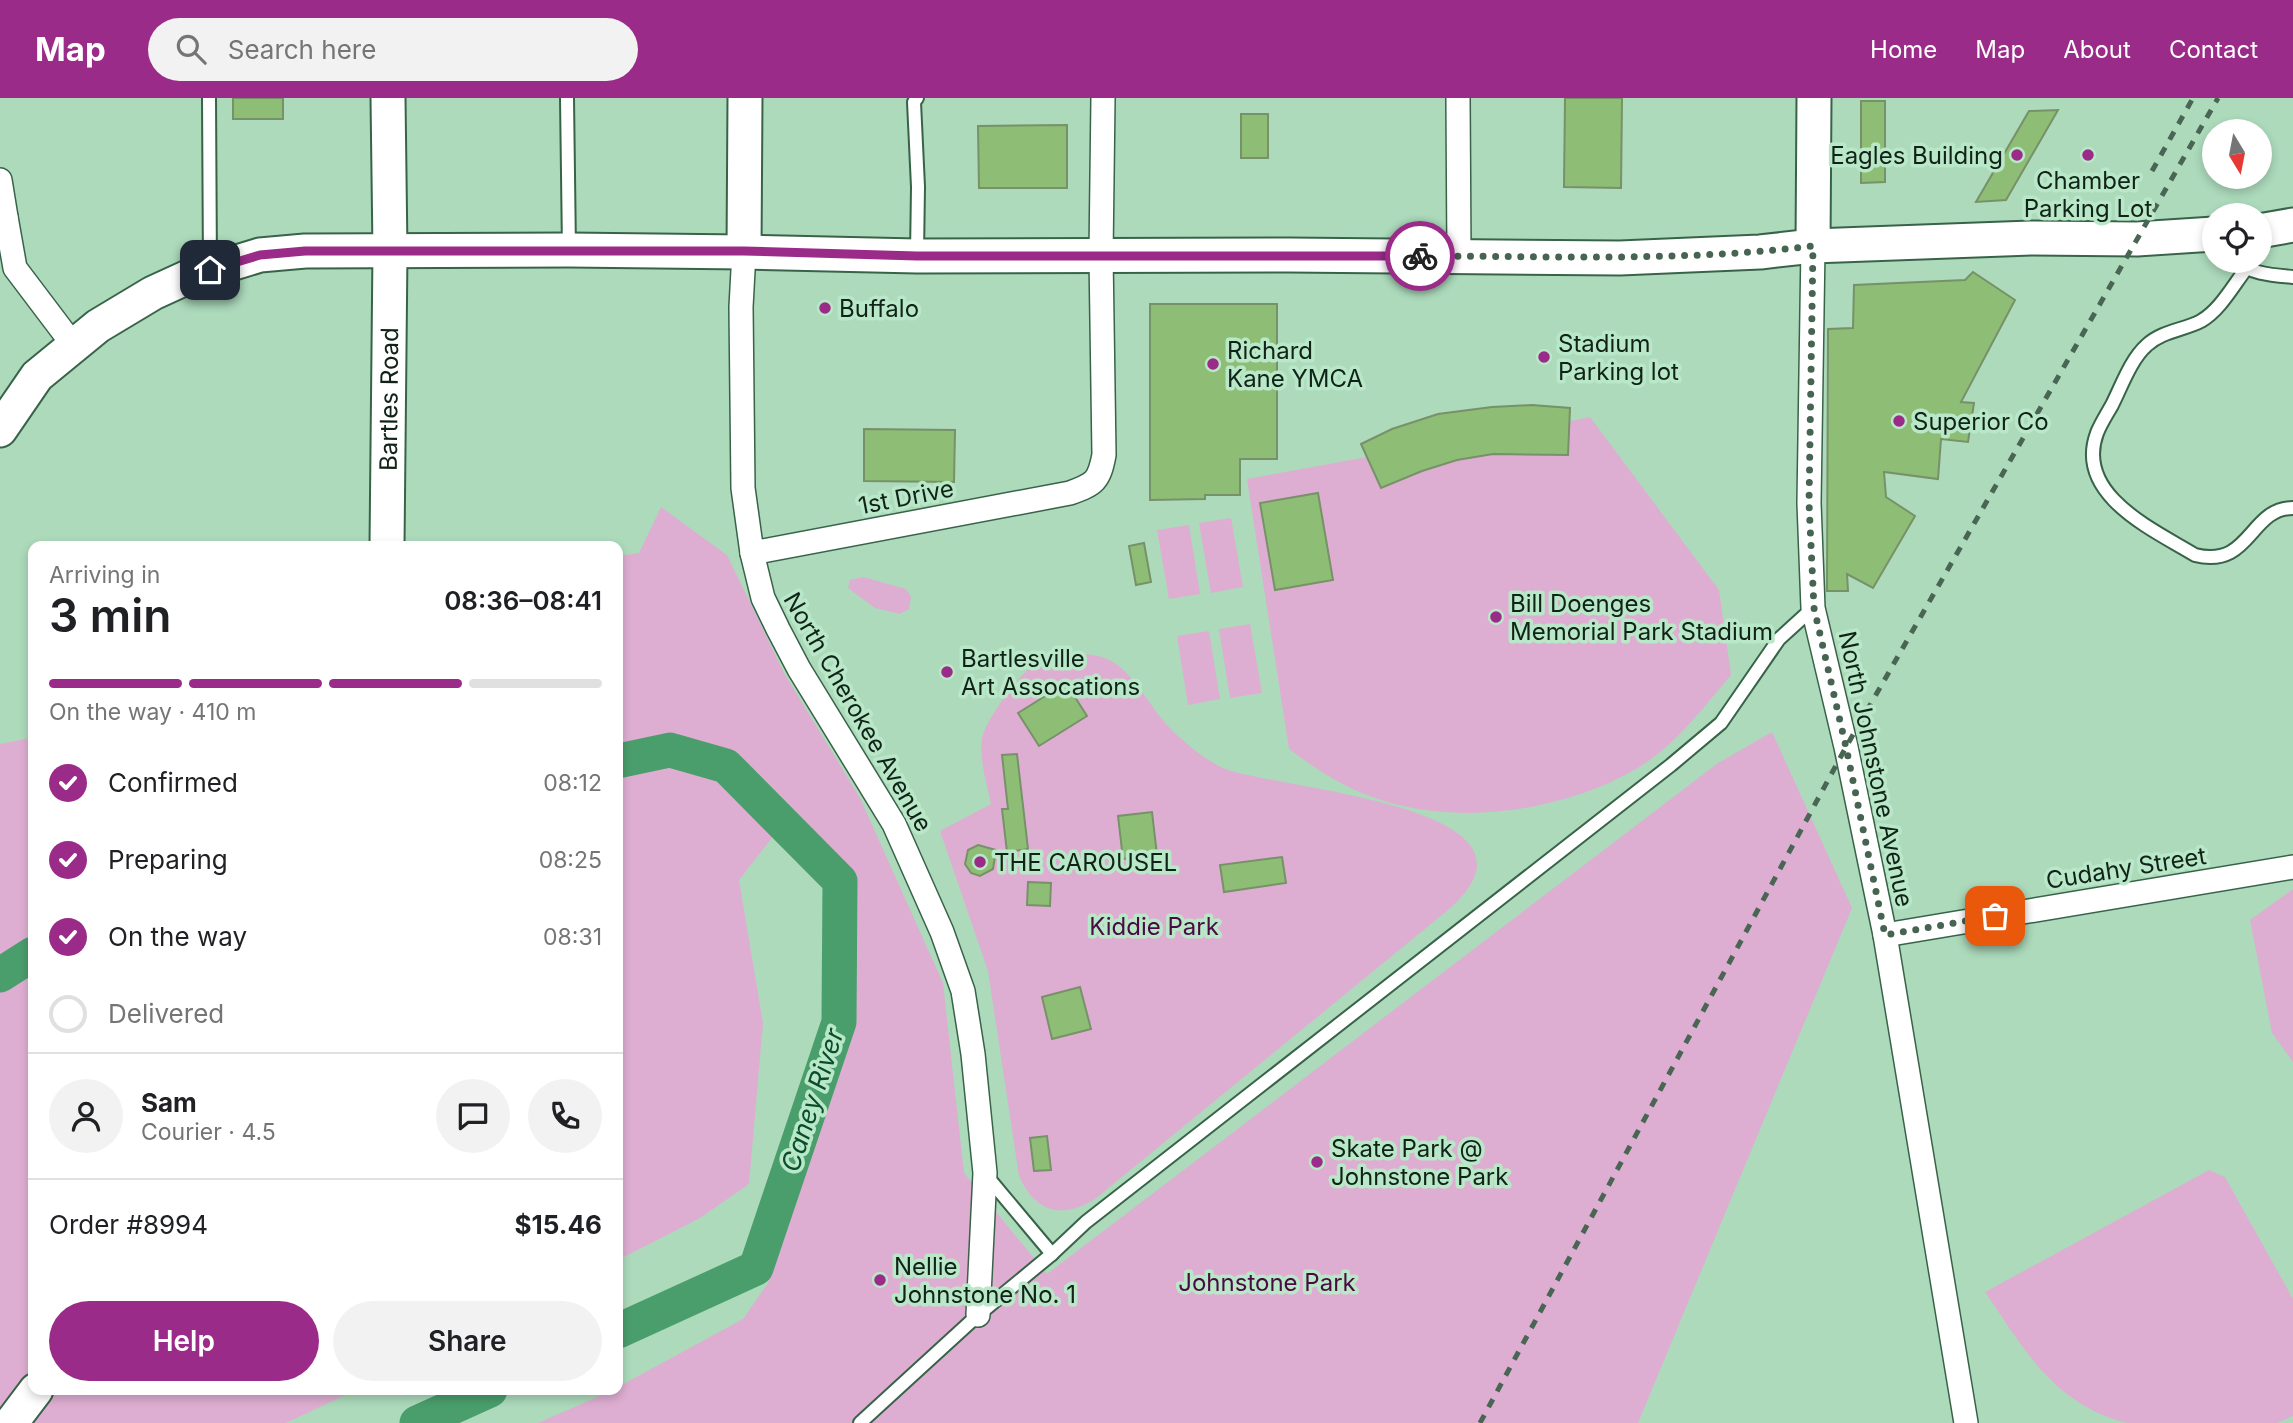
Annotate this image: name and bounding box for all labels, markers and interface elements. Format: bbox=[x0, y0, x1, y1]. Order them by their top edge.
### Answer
search box bbox=[148, 18, 638, 81]
text: Map bbox=[35, 29, 106, 69]
icon: search bbox=[172, 30, 210, 68]
text: Search here bbox=[228, 34, 376, 65]
text: Home bbox=[1870, 35, 1937, 64]
text: Map bbox=[1975, 35, 2025, 64]
text: About bbox=[2063, 35, 2131, 64]
text: Contact bbox=[2169, 35, 2258, 64]
north arrow bbox=[2202, 119, 2272, 189]
map controls bbox=[2202, 119, 2272, 273]
place label: Eagles Building bbox=[1830, 141, 2003, 170]
marker: Eagles Building bbox=[2009, 147, 2025, 163]
marker: Chamber Parking Lot bbox=[2080, 147, 2096, 163]
place label: Chamber Parking Lot bbox=[2024, 166, 2152, 223]
button: locate bbox=[2202, 203, 2272, 273]
courier bbox=[1385, 221, 1455, 291]
icon: bike bbox=[1401, 237, 1439, 275]
pin bbox=[180, 240, 240, 300]
icon: home bbox=[191, 251, 229, 289]
place label: Buffalo bbox=[839, 294, 919, 323]
marker: Buffalo bbox=[817, 300, 833, 316]
street label: Bartles Road bbox=[373, 327, 404, 471]
place label: Stadium Parking lot bbox=[1558, 329, 1679, 386]
place label: Richard Kane YMCA bbox=[1227, 336, 1363, 393]
marker: Stadium Parking lot bbox=[1536, 349, 1552, 365]
marker: Richard Kane YMCA bbox=[1205, 356, 1221, 372]
place label: Superior Co bbox=[1913, 407, 2049, 436]
marker: Superior Co bbox=[1891, 413, 1907, 429]
street label: 1st Drive bbox=[856, 474, 956, 520]
text: Arriving in bbox=[49, 561, 160, 589]
text: 08:36–08:41 bbox=[444, 585, 602, 616]
text: 3 min bbox=[49, 587, 171, 643]
street label: North Cherokee Avenue bbox=[778, 587, 938, 837]
place label: Bill Doenges Memorial Park Stadium bbox=[1510, 589, 1773, 646]
marker: Bill Doenges Memorial Park Stadium bbox=[1488, 609, 1504, 625]
street label: North Johnstone Avenue bbox=[1833, 629, 1919, 909]
place label: Bartlesville Art Assocations bbox=[961, 644, 1140, 701]
marker: Bartlesville Art Assocations bbox=[939, 664, 955, 680]
text: On the way · 410 m bbox=[49, 698, 256, 726]
icon: check bbox=[49, 764, 87, 802]
text: Confirmed bbox=[108, 767, 238, 798]
text: 08:12 bbox=[543, 769, 602, 797]
icon: check bbox=[49, 841, 87, 879]
street label: Cudahy Street bbox=[2044, 841, 2208, 895]
text: Preparing bbox=[108, 844, 228, 875]
text: 08:25 bbox=[539, 846, 602, 874]
place label: THE CAROUSEL bbox=[994, 848, 1177, 877]
marker: THE CAROUSEL bbox=[972, 854, 988, 870]
pin bbox=[1965, 886, 2025, 946]
icon: bag bbox=[1976, 897, 2014, 935]
park label: Kiddie Park bbox=[1089, 912, 1219, 941]
icon: check bbox=[49, 918, 87, 956]
text: On the way bbox=[108, 921, 247, 952]
text: 08:31 bbox=[543, 923, 602, 951]
text: Delivered bbox=[108, 998, 224, 1029]
water label: Caney River bbox=[774, 1023, 850, 1175]
button: person bbox=[49, 1079, 123, 1153]
button: chat bbox=[436, 1079, 510, 1153]
button: phone bbox=[528, 1079, 602, 1153]
text: Sam bbox=[141, 1087, 197, 1118]
text: Courier · 4.5 bbox=[141, 1118, 276, 1146]
place label: Skate Park @ Johnstone Park bbox=[1331, 1134, 1508, 1191]
marker: Skate Park @ Johnstone Park bbox=[1309, 1154, 1325, 1170]
text: Order #8994 bbox=[49, 1209, 208, 1240]
text: $15.46 bbox=[515, 1209, 602, 1240]
place label: Nellie Johnstone No. 1 bbox=[894, 1252, 1076, 1309]
park label: Johnstone Park bbox=[1178, 1268, 1356, 1297]
marker: Nellie Johnstone No. 1 bbox=[872, 1272, 888, 1288]
button: Help bbox=[49, 1301, 319, 1381]
button: Share bbox=[333, 1301, 602, 1381]

